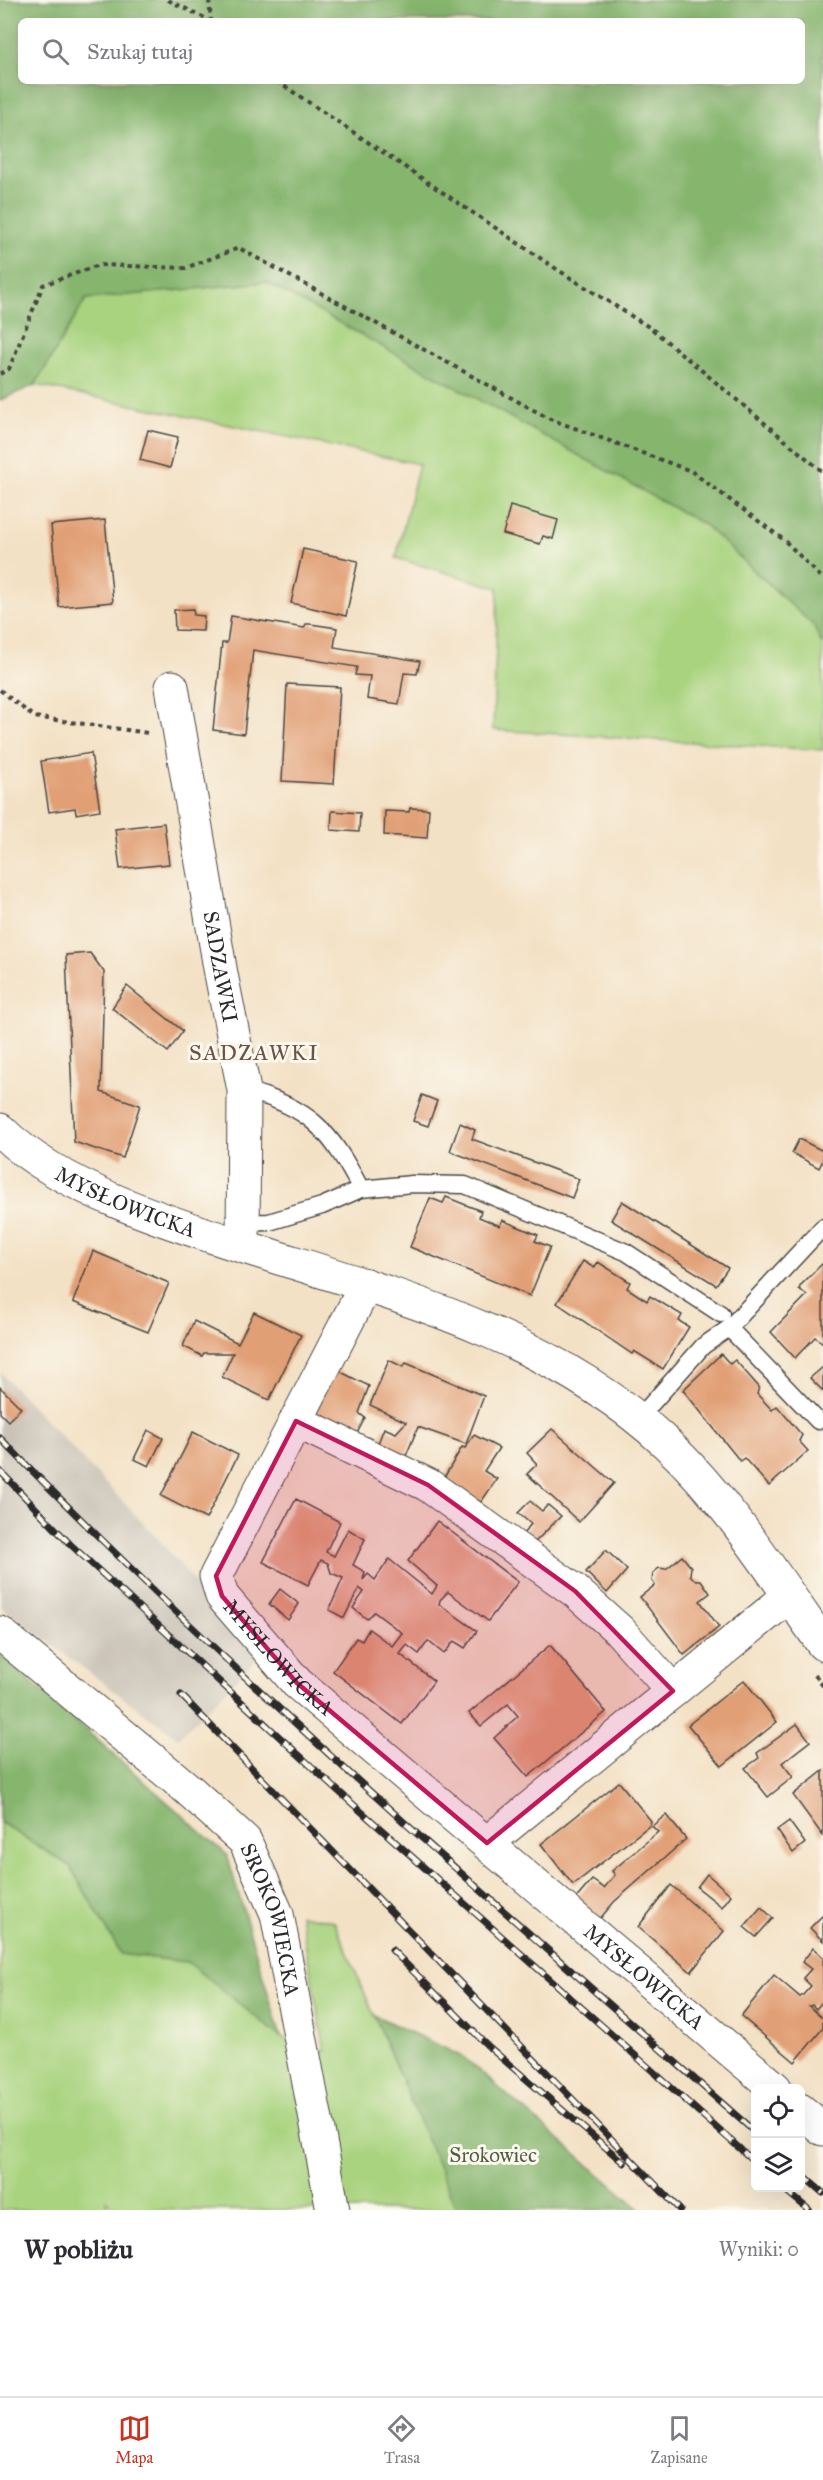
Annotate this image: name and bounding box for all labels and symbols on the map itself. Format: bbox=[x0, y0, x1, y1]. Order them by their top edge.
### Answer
street label: SADZAWKI bbox=[197, 909, 243, 1025]
district label: SADZAWKI bbox=[189, 1039, 319, 1066]
street label: MYSŁOWICKA bbox=[51, 1161, 199, 1243]
street label: MYSŁOWICKA bbox=[218, 1594, 339, 1721]
street label: SROKOWIECKA bbox=[235, 1839, 305, 1999]
street label: MYSŁOWICKA bbox=[578, 1919, 710, 2036]
park label: Srokowiec bbox=[449, 2142, 537, 2168]

